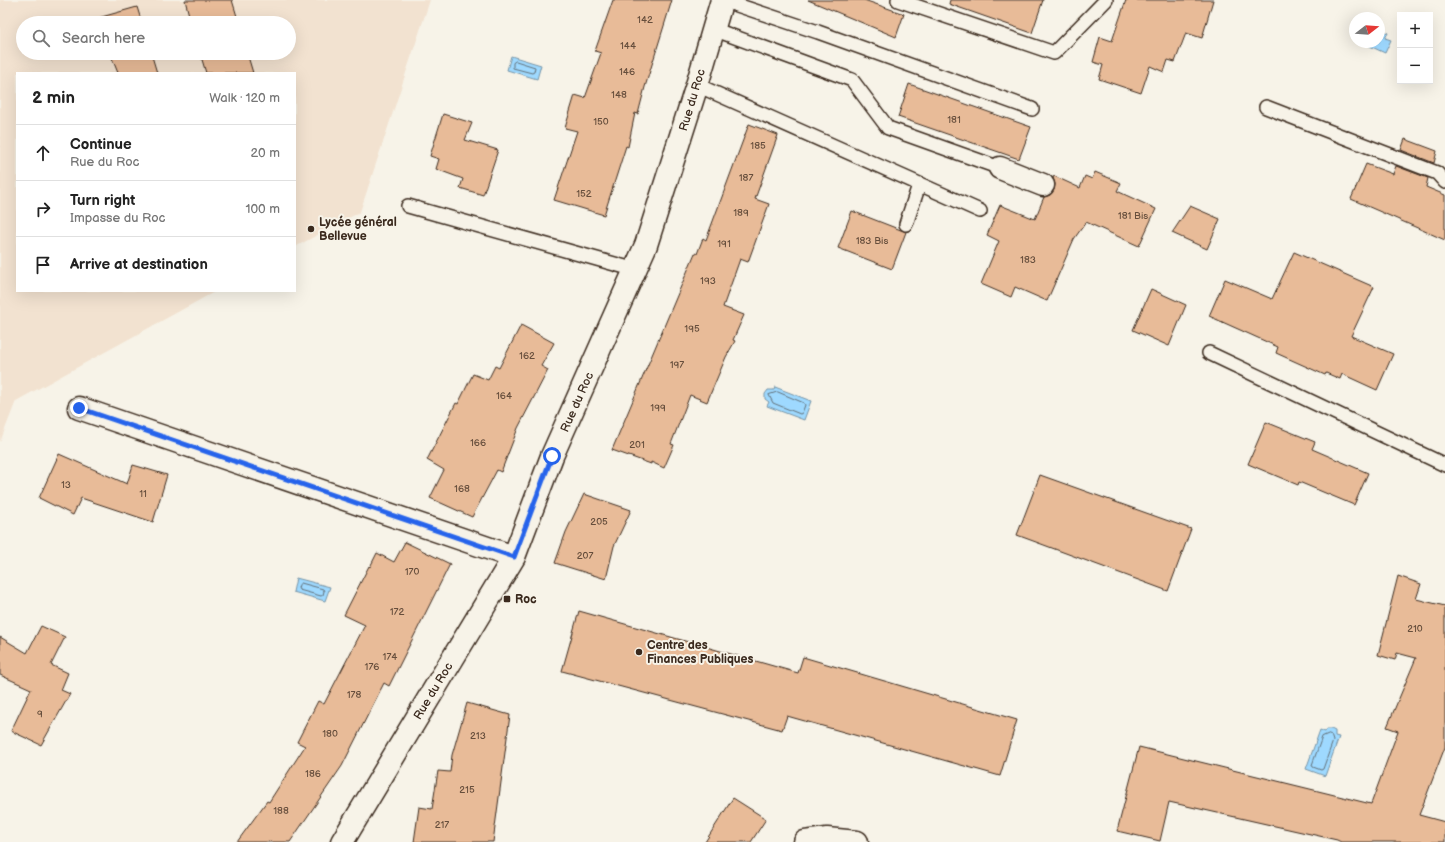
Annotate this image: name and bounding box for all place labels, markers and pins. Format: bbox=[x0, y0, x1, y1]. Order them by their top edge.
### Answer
place label: Lycée général Bellevue bbox=[319, 215, 397, 244]
marker: Lycée général Bellevue bbox=[306, 224, 316, 234]
place label: Roc bbox=[515, 592, 537, 607]
marker: Roc bbox=[502, 594, 512, 604]
place label: Centre des Finances Publiques bbox=[647, 638, 753, 667]
marker: Centre des Finances Publiques bbox=[634, 647, 644, 657]

